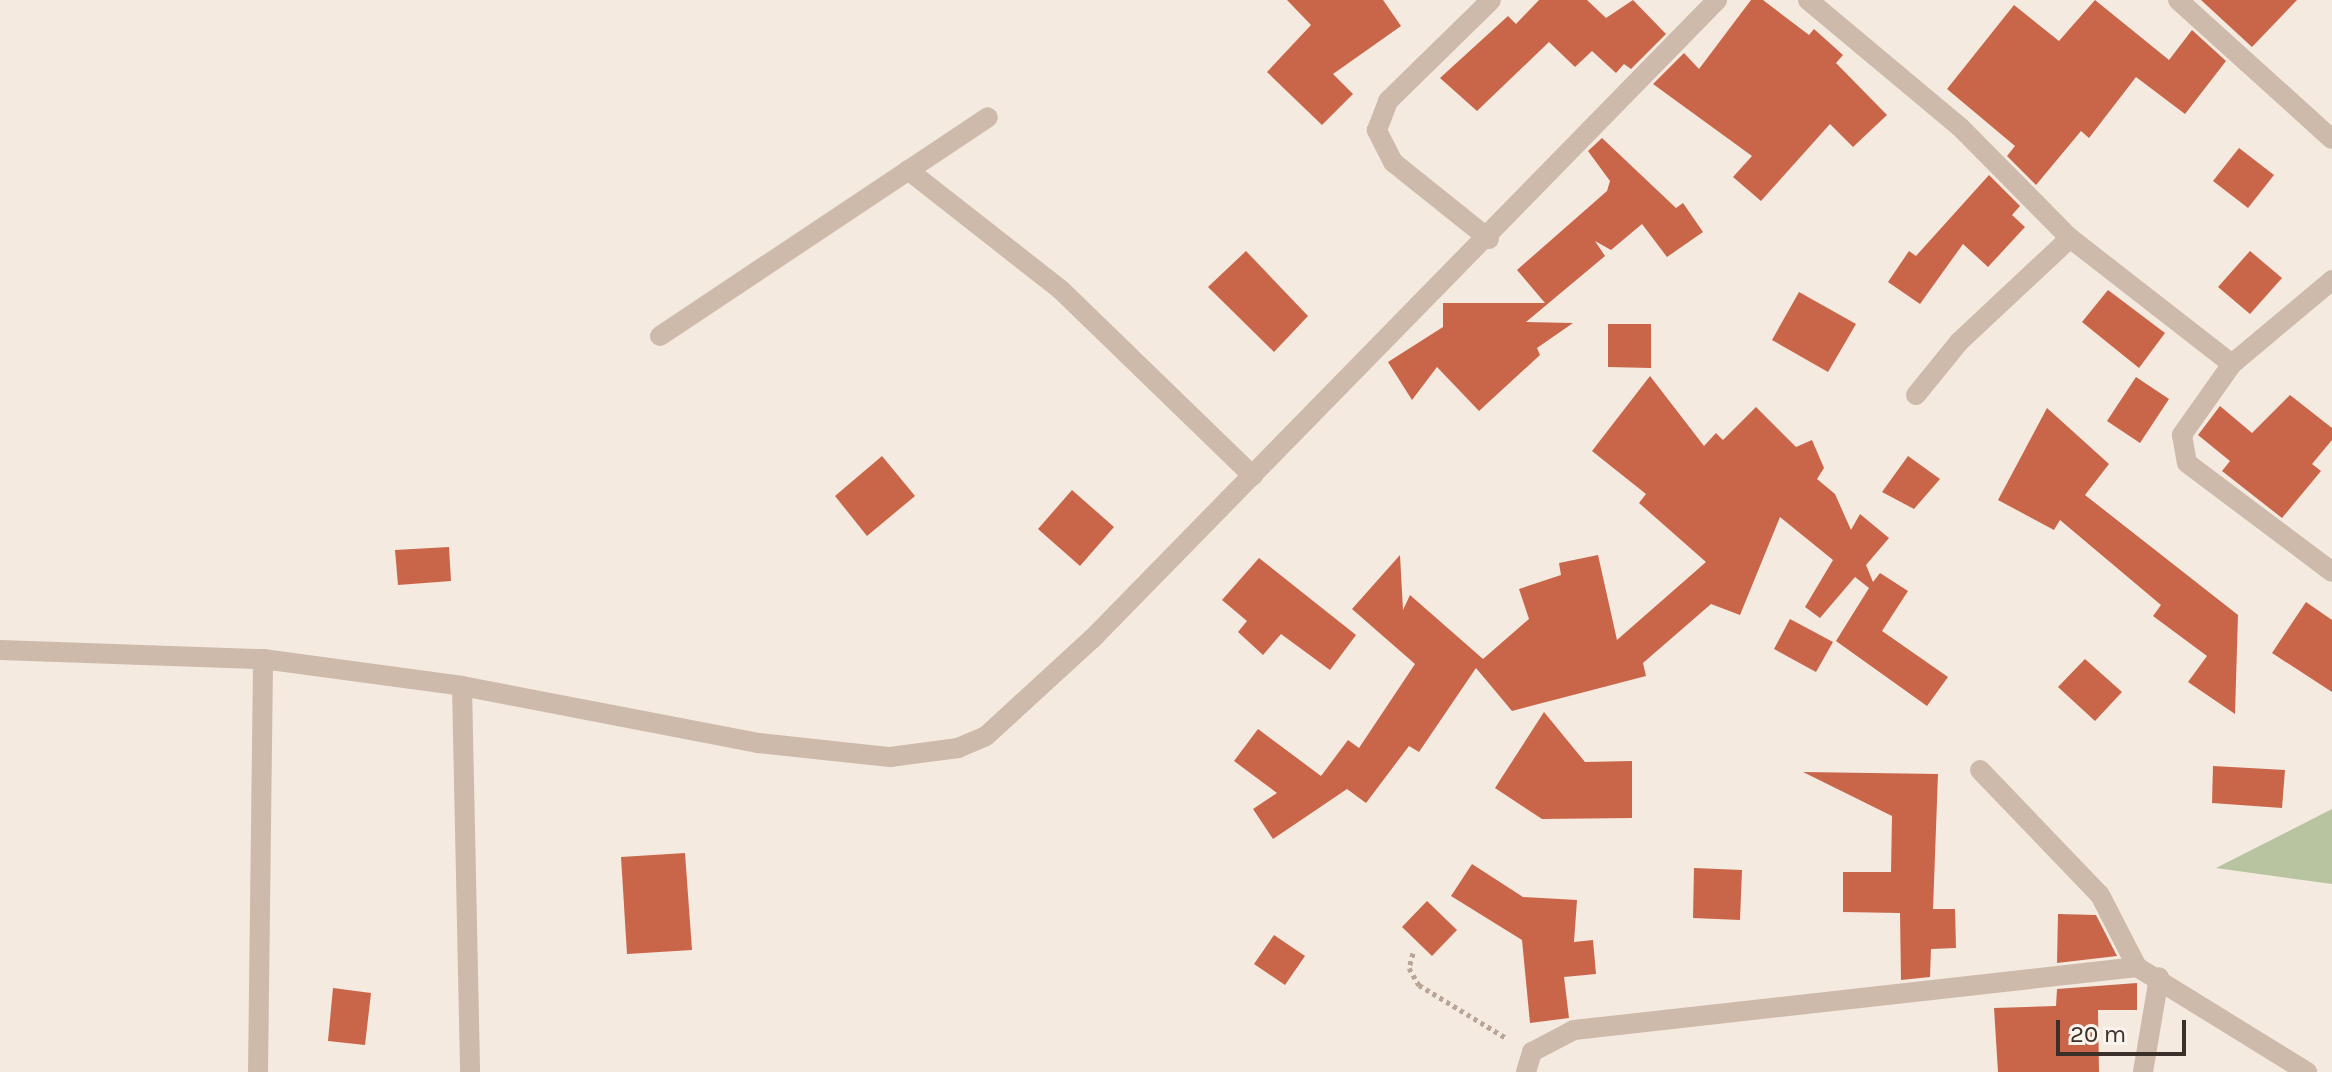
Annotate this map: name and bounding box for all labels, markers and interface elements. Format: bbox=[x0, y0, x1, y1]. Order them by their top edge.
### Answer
scale bar bbox=[2060, 1004, 2190, 1054]
text: 20 m bbox=[2070, 1020, 2126, 1048]

